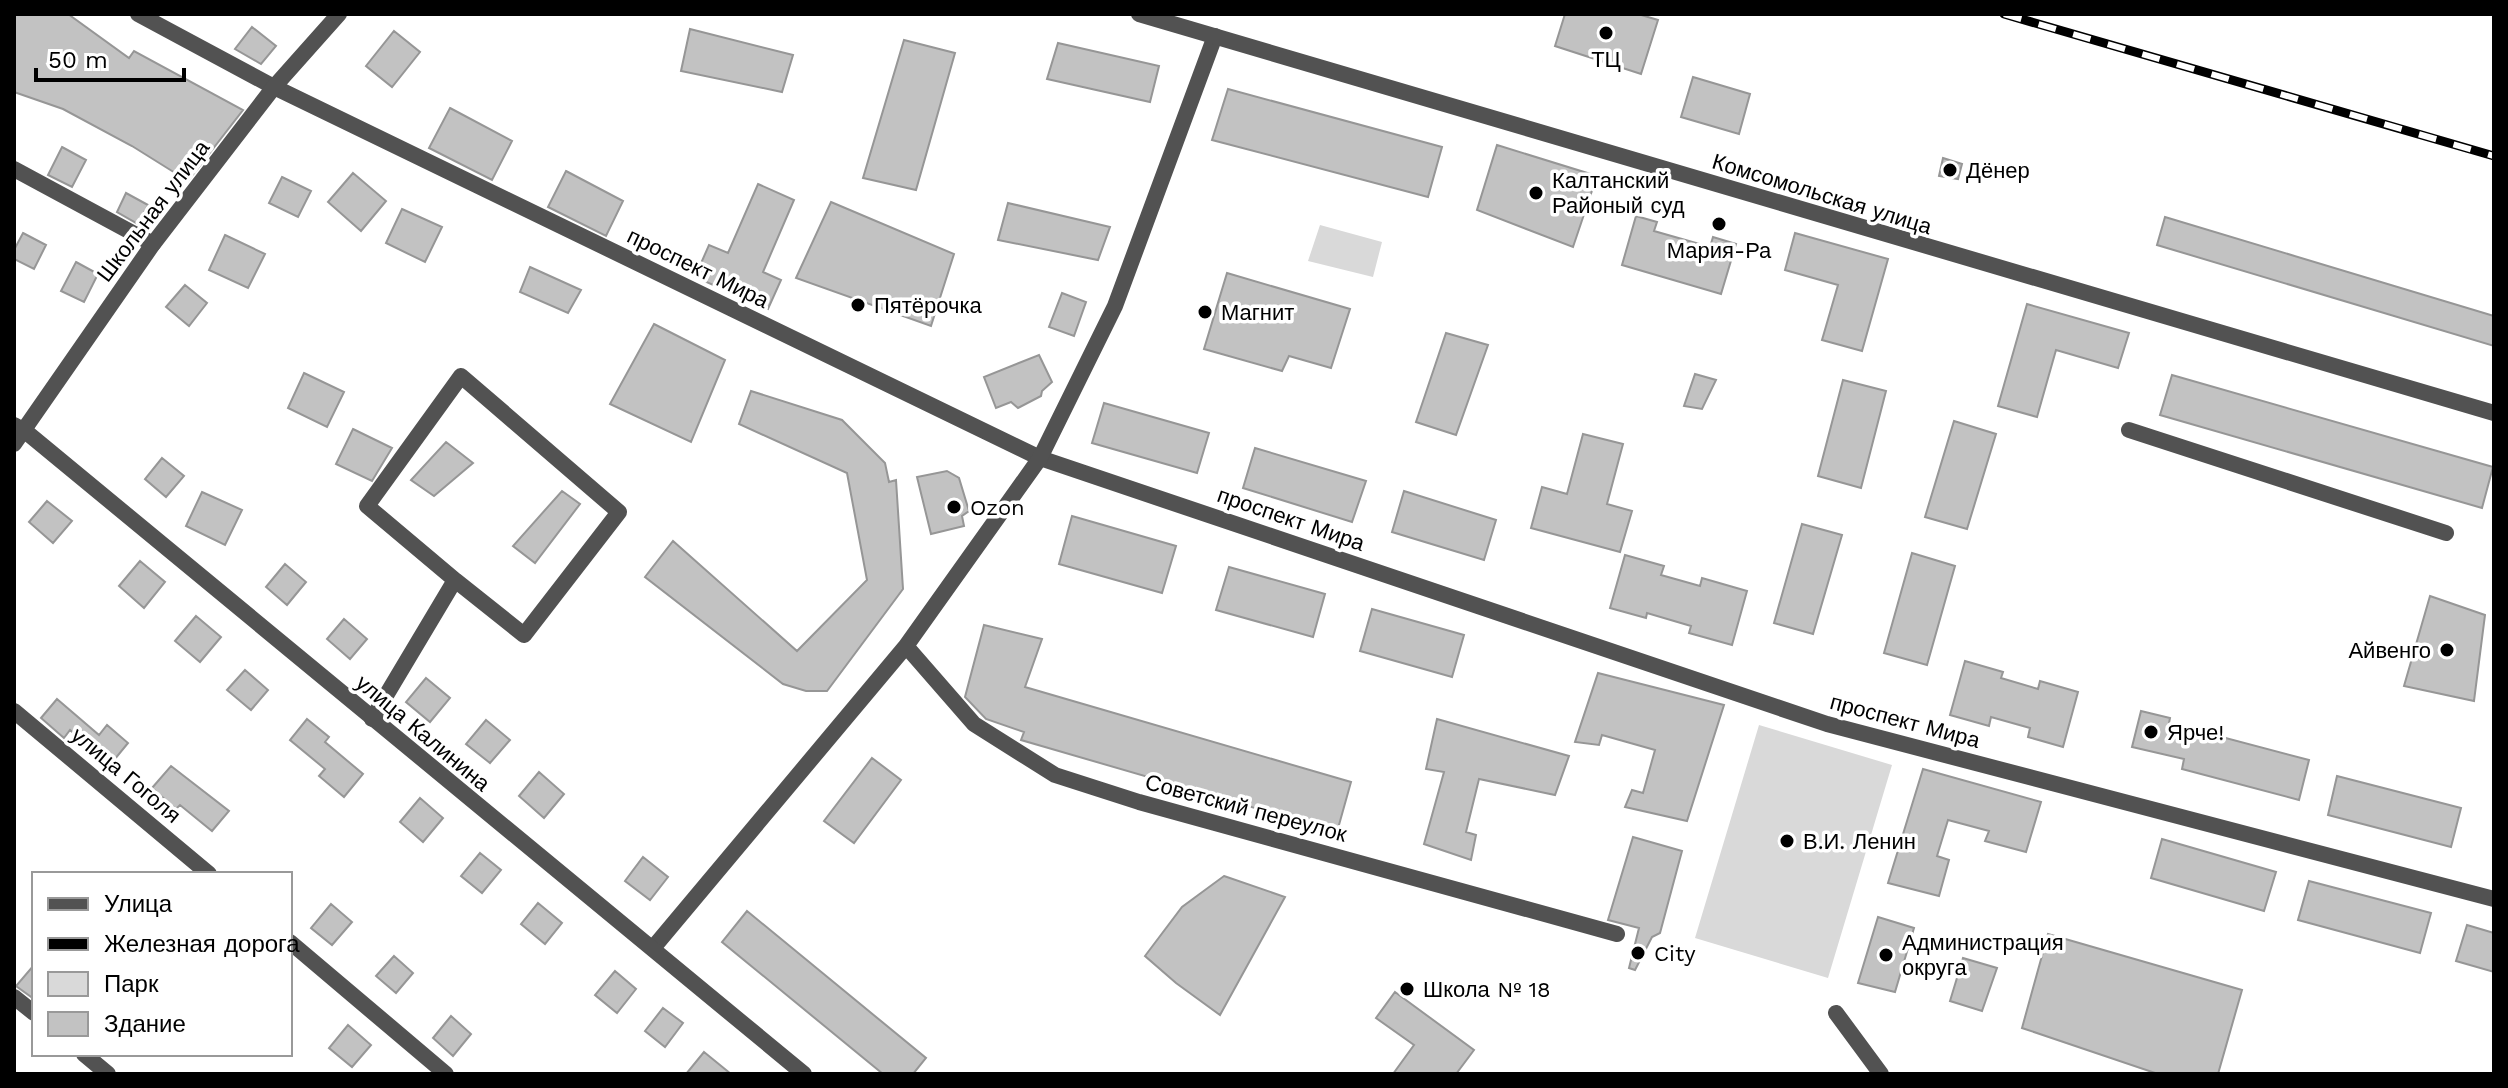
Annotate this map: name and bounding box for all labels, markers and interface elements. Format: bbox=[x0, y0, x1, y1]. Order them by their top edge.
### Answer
marker: ТЦ bbox=[1597, 24, 1615, 42]
scale bar bbox=[36, 32, 184, 82]
text: 50 m bbox=[48, 46, 108, 74]
place label: ТЦ bbox=[1591, 47, 1621, 72]
street label: Школьная улица bbox=[92, 135, 215, 287]
street label: Комсомольская улица bbox=[1709, 149, 1935, 240]
place label: Дёнер bbox=[1966, 158, 2030, 183]
marker: Дёнер bbox=[1941, 161, 1959, 179]
place label: Калтанский Районый суд bbox=[1552, 168, 1685, 218]
marker: Калтанский Районый суд bbox=[1527, 184, 1545, 202]
marker: Мария-Ра bbox=[1710, 215, 1728, 233]
street label: проспект Мира bbox=[623, 223, 773, 313]
place label: Мария-Ра bbox=[1667, 238, 1772, 263]
place label: Пятёрочка bbox=[874, 293, 983, 318]
marker: Пятёрочка bbox=[849, 296, 867, 314]
place label: Магнит bbox=[1221, 300, 1294, 325]
marker: Магнит bbox=[1196, 303, 1214, 321]
street label: проспект Мира bbox=[1214, 482, 1369, 556]
place label: Ozon bbox=[970, 495, 1025, 520]
marker: Ozon bbox=[945, 498, 963, 516]
place label: Айвенго bbox=[2348, 638, 2431, 663]
marker: Айвенго bbox=[2438, 641, 2456, 659]
street label: улица Калинина bbox=[351, 670, 496, 797]
street label: проспект Мира bbox=[1827, 689, 1983, 753]
place label: Ярче! bbox=[2167, 720, 2224, 745]
street label: улица Гоголя bbox=[66, 722, 186, 828]
marker: Ярче! bbox=[2142, 723, 2160, 741]
street label: Советский переулок bbox=[1143, 769, 1350, 847]
place label: В.И. Ленин bbox=[1803, 829, 1916, 854]
marker: В.И. Ленин bbox=[1778, 832, 1796, 850]
legend bbox=[32, 872, 292, 1056]
text: Улица bbox=[104, 890, 173, 918]
text: Железная дорога bbox=[104, 930, 300, 958]
place label: Администрация округа bbox=[1902, 930, 2064, 980]
place label: City bbox=[1654, 941, 1696, 966]
marker: City bbox=[1629, 944, 1647, 962]
marker: Администрация округа bbox=[1877, 946, 1895, 964]
text: Парк bbox=[104, 970, 159, 998]
place label: Школа № 18 bbox=[1423, 977, 1551, 1002]
marker: Школа № 18 bbox=[1398, 980, 1416, 998]
text: Здание bbox=[104, 1010, 186, 1038]

